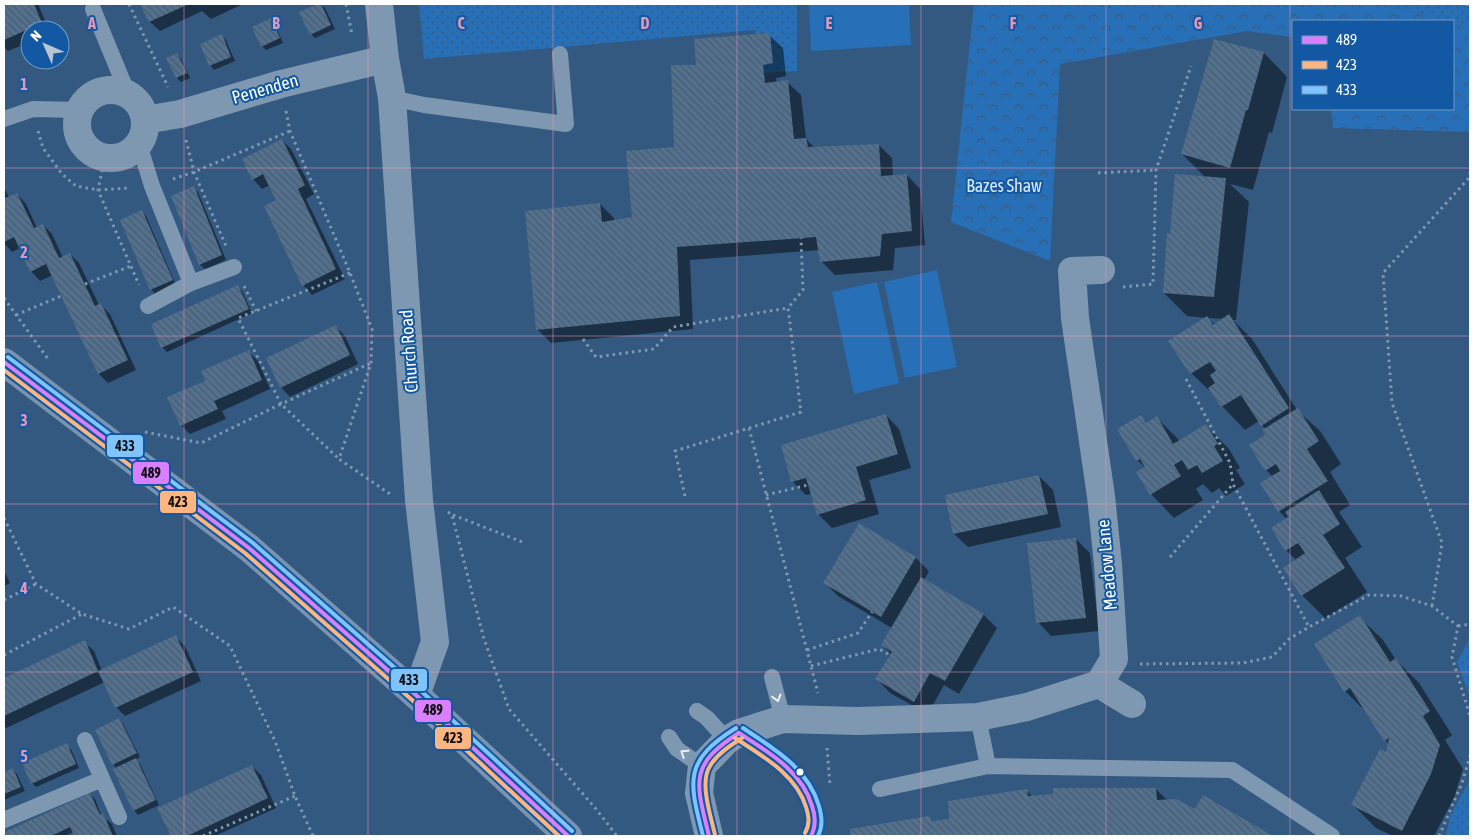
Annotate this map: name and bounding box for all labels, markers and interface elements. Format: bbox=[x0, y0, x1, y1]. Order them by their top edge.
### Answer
text: A bbox=[87, 14, 96, 32]
text: B bbox=[272, 14, 280, 32]
text: C bbox=[457, 14, 465, 32]
text: D bbox=[641, 14, 650, 32]
text: E bbox=[826, 14, 833, 32]
text: F bbox=[1010, 14, 1017, 32]
text: G bbox=[1194, 14, 1203, 32]
north arrow bbox=[20, 20, 70, 70]
legend bbox=[1292, 20, 1454, 110]
text: N bbox=[27, 27, 44, 44]
text: 489 bbox=[1336, 31, 1357, 48]
text: 423 bbox=[1336, 56, 1357, 73]
street label: Penenden bbox=[229, 69, 300, 108]
text: 1 bbox=[20, 75, 28, 93]
text: 433 bbox=[1336, 81, 1357, 98]
park label: Bazes Shaw bbox=[966, 175, 1042, 196]
text: 2 bbox=[20, 243, 28, 261]
street label: Church Road bbox=[395, 309, 422, 393]
text: 3 bbox=[20, 411, 28, 429]
line badge: 433 bbox=[106, 434, 144, 458]
text: 433 bbox=[114, 438, 135, 454]
line badge: 489 bbox=[132, 461, 170, 485]
text: 489 bbox=[140, 465, 161, 481]
line badge: 423 bbox=[159, 490, 197, 514]
text: 423 bbox=[167, 494, 188, 510]
street label: Meadow Lane bbox=[1092, 519, 1121, 611]
text: 4 bbox=[19, 579, 28, 597]
line badge: 433 bbox=[390, 668, 428, 692]
text: 433 bbox=[398, 672, 419, 688]
one-way arrow bbox=[772, 694, 782, 702]
line badge: 489 bbox=[414, 699, 452, 723]
text: 489 bbox=[422, 702, 443, 718]
line badge: 423 bbox=[434, 726, 472, 750]
text: 423 bbox=[442, 730, 463, 746]
text: 5 bbox=[20, 747, 28, 765]
one-way arrow bbox=[680, 750, 689, 759]
unlabelled marker bbox=[795, 767, 805, 777]

